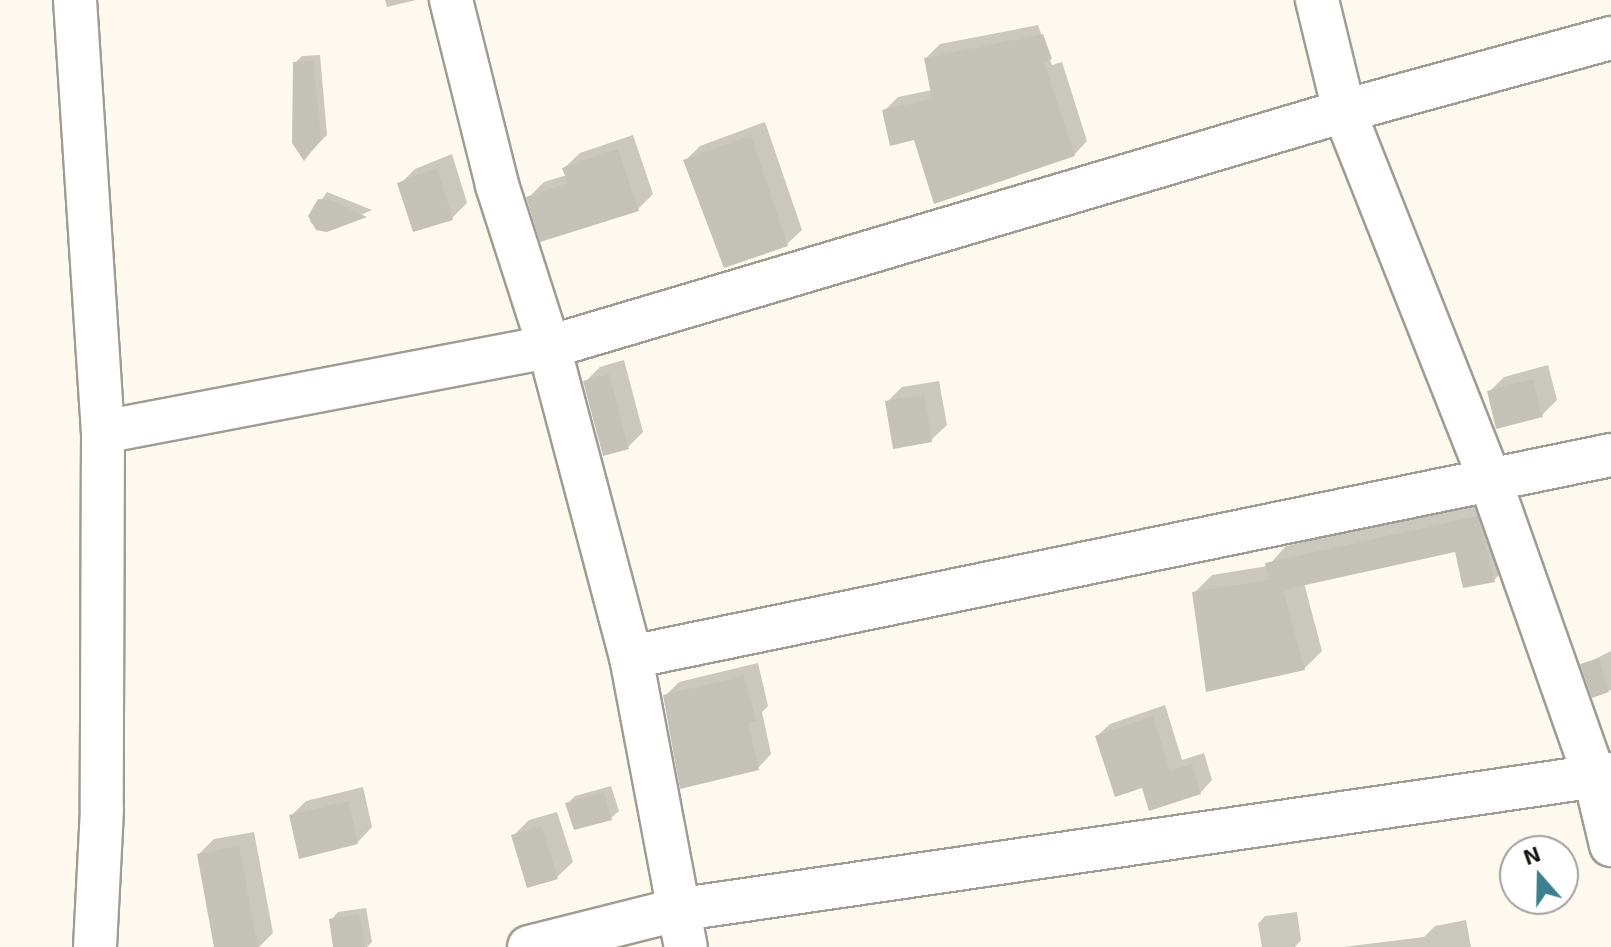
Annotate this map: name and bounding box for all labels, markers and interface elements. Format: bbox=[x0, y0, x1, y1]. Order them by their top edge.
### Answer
north arrow bbox=[1499, 835, 1579, 915]
text: N bbox=[1520, 839, 1543, 869]

